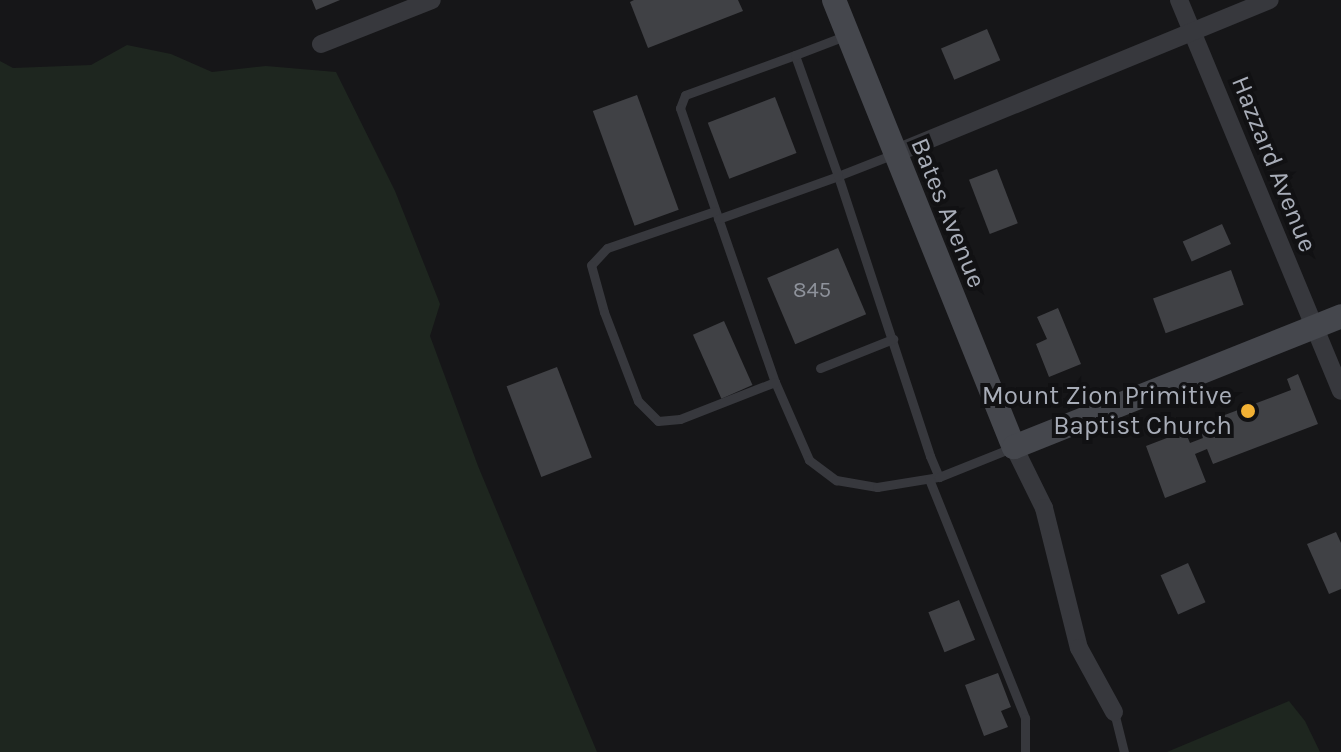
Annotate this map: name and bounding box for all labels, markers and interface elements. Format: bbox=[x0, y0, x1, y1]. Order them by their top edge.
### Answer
street label: Hazzard Avenue bbox=[1224, 71, 1324, 257]
street label: Bates Avenue bbox=[904, 133, 992, 293]
house number: 845 bbox=[793, 278, 831, 304]
place label: Mount Zion Primitive Baptist Church bbox=[982, 380, 1232, 442]
marker: Mount Zion Primitive Baptist Church bbox=[1239, 402, 1257, 420]

